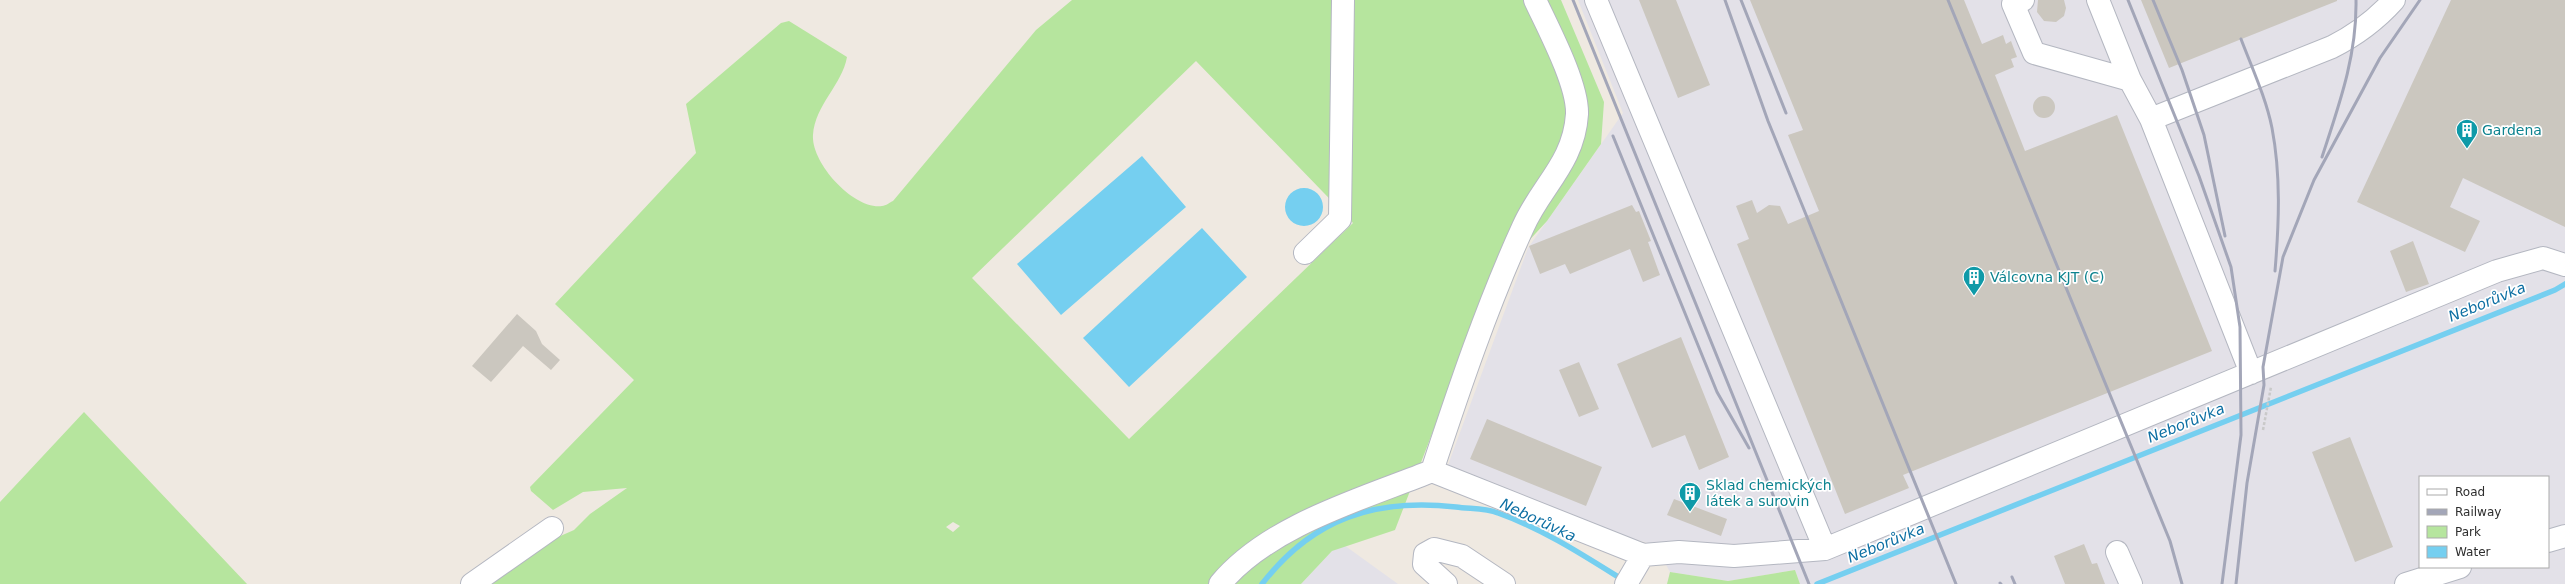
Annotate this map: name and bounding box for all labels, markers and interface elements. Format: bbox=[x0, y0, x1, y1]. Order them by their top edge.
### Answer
building icon: Gardena bbox=[2454, 117, 2480, 150]
place label: Gardena bbox=[2482, 122, 2542, 138]
building icon: Válcovna KJT (C) bbox=[1961, 264, 1987, 297]
place label: Válcovna KJT (C) bbox=[1990, 269, 2104, 285]
water label: Neborůvka bbox=[2446, 278, 2528, 326]
water label: Neborůvka bbox=[2145, 399, 2227, 447]
legend bbox=[2419, 476, 2549, 568]
place label: Sklad chemických látek a surovin bbox=[1706, 477, 1832, 509]
building icon: Sklad chemických látek a surovin bbox=[1677, 480, 1703, 513]
text: Road bbox=[2455, 485, 2485, 499]
water label: Neborůvka bbox=[1497, 495, 1579, 545]
text: Railway bbox=[2455, 505, 2501, 519]
water label: Neborůvka bbox=[1845, 519, 1927, 567]
text: Park bbox=[2455, 525, 2481, 539]
text: Water bbox=[2455, 545, 2491, 559]

